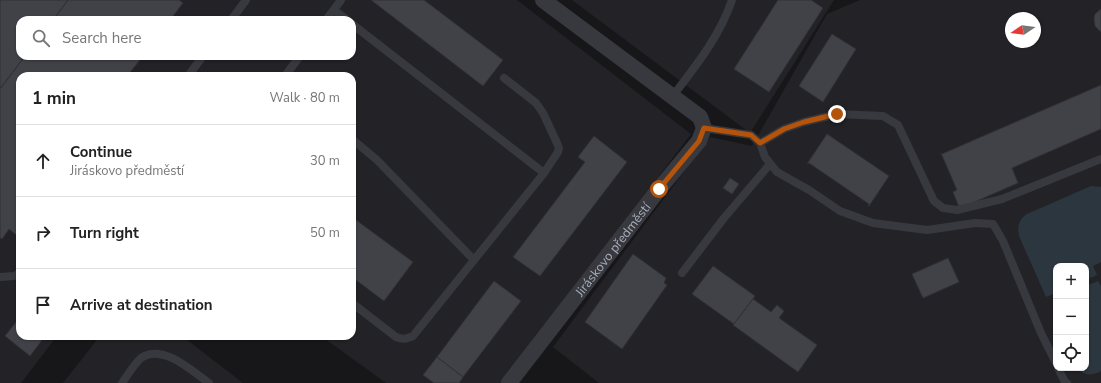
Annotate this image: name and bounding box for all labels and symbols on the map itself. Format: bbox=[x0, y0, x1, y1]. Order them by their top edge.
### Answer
north arrow bbox=[1005, 12, 1041, 48]
route end bbox=[828, 105, 846, 123]
route start bbox=[650, 180, 668, 198]
street label: Jiráskovo předměstí bbox=[571, 198, 656, 301]

